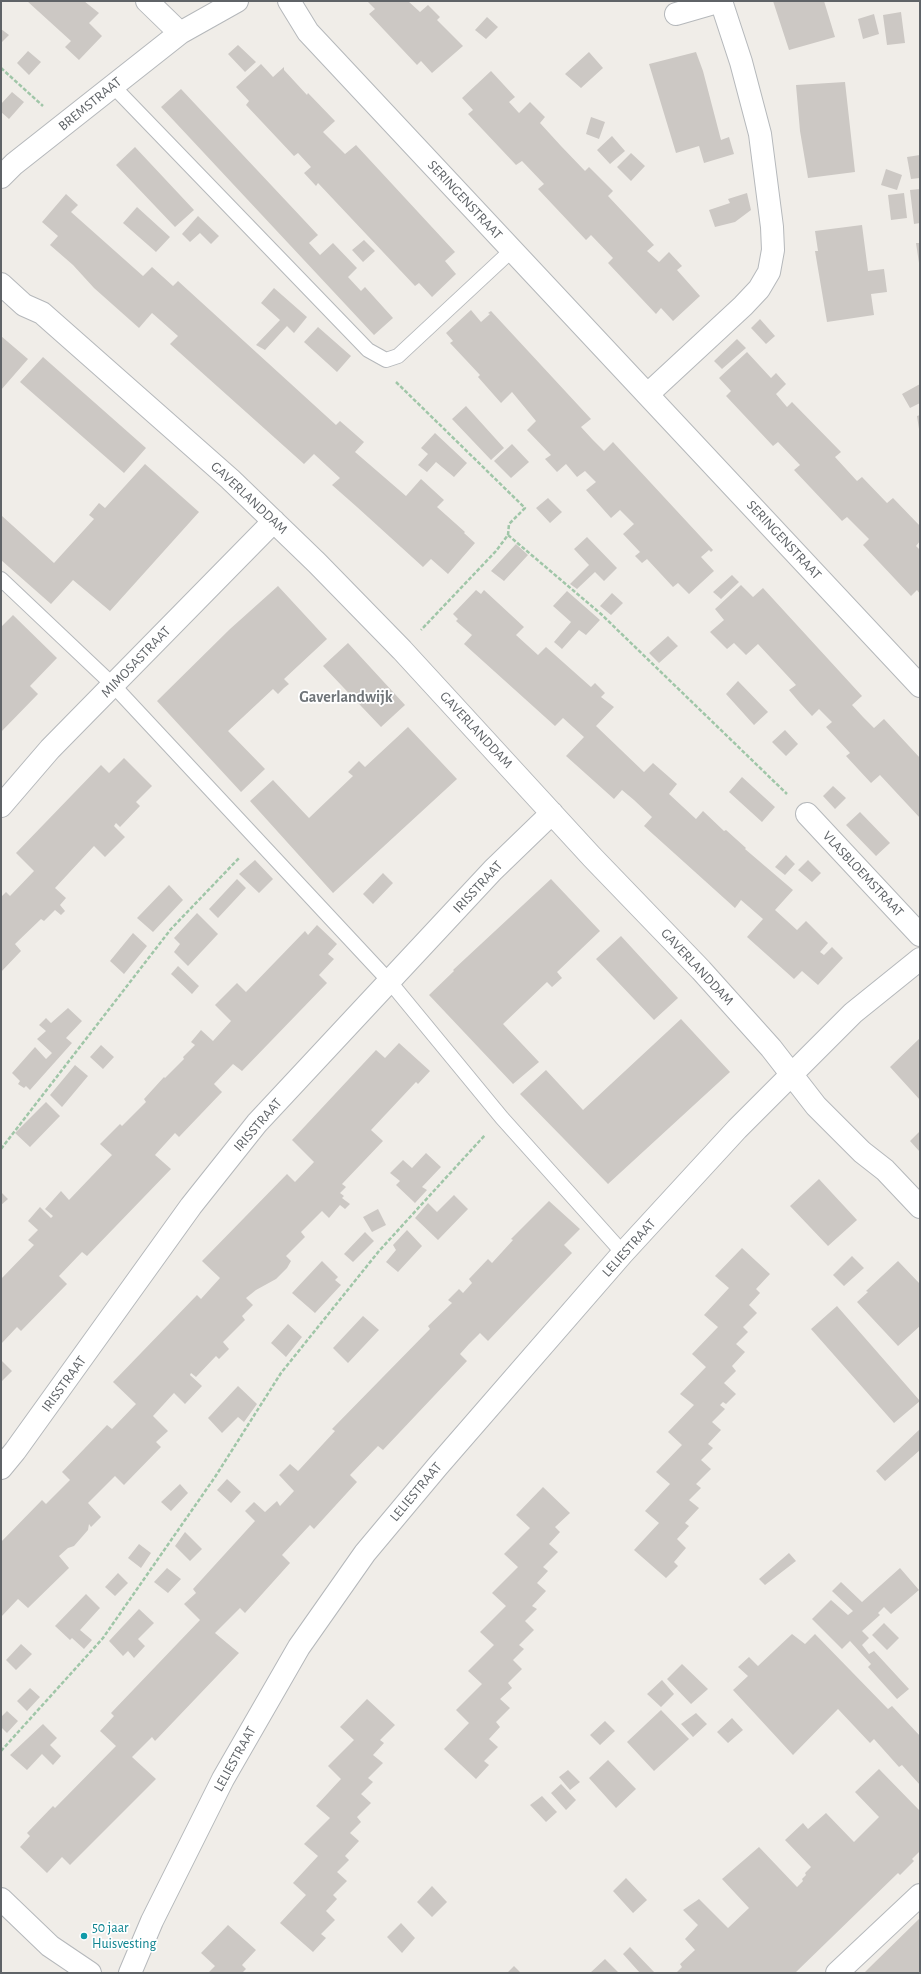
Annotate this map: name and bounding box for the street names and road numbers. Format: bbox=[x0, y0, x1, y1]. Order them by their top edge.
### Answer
street label: BREMSTRAAT bbox=[55, 73, 125, 135]
street label: SERINGENSTRAAT bbox=[424, 157, 506, 243]
street label: GAVERLANDDAM bbox=[207, 458, 291, 538]
street label: SERINGENSTRAAT bbox=[743, 497, 825, 583]
street label: MIMOSASTRAAT bbox=[98, 623, 174, 701]
street label: GAVERLANDDAM bbox=[436, 688, 516, 772]
street label: VLASBLOEMSTRAAT bbox=[819, 828, 907, 920]
street label: IRISSTRAAT bbox=[450, 857, 506, 917]
street label: GAVERLANDDAM bbox=[657, 925, 737, 1009]
street label: IRISSTRAAT bbox=[230, 1095, 286, 1155]
street label: LELIESTRAAT bbox=[599, 1216, 659, 1280]
street label: IRISSTRAAT bbox=[38, 1353, 90, 1415]
street label: LELIESTRAAT bbox=[386, 1459, 446, 1525]
street label: LELIESTRAAT bbox=[210, 1723, 260, 1795]

